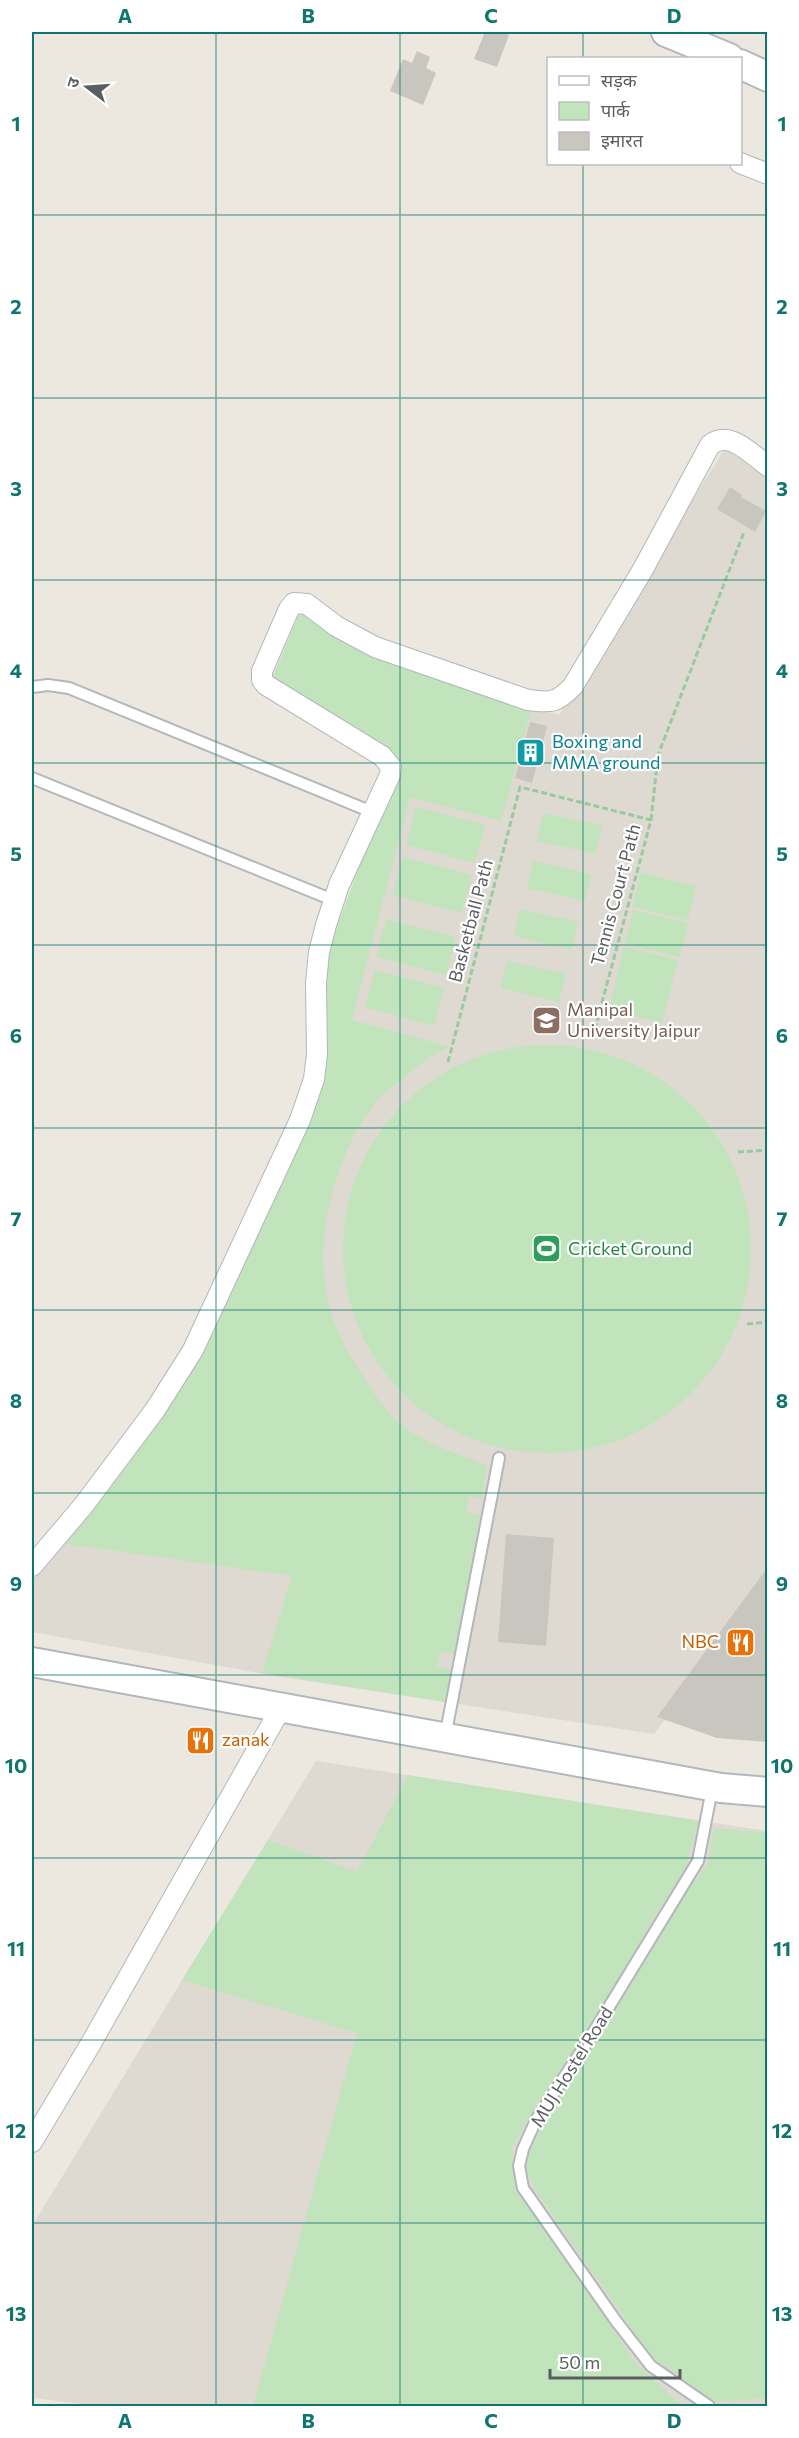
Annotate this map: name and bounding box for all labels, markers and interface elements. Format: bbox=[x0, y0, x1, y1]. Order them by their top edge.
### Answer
text: A bbox=[118, 3, 132, 27]
text: B bbox=[301, 3, 315, 27]
text: C bbox=[484, 3, 498, 27]
text: D bbox=[667, 3, 681, 27]
north arrow bbox=[57, 57, 117, 117]
legend bbox=[547, 57, 742, 165]
text: सड़क bbox=[601, 69, 638, 91]
text: उ bbox=[62, 75, 83, 90]
text: पार्क bbox=[601, 99, 631, 121]
text: 1 bbox=[11, 111, 21, 135]
text: 1 bbox=[777, 111, 787, 135]
text: इमारत bbox=[601, 129, 644, 151]
text: 2 bbox=[10, 294, 22, 318]
text: 2 bbox=[776, 294, 788, 318]
text: 3 bbox=[10, 476, 22, 500]
text: 3 bbox=[776, 476, 788, 500]
text: 4 bbox=[10, 658, 22, 682]
text: 4 bbox=[776, 658, 788, 682]
place label: Boxing and MMA ground bbox=[552, 730, 661, 773]
building icon: Boxing and MMA ground bbox=[515, 736, 547, 768]
street label: Tennis Court Path bbox=[586, 821, 645, 968]
text: 5 bbox=[10, 841, 22, 865]
text: 5 bbox=[776, 841, 788, 865]
street label: Basketball Path bbox=[443, 857, 497, 985]
place label: Manipal University Jaipur bbox=[567, 998, 701, 1041]
school or university icon: Manipal University Jaipur bbox=[530, 1004, 562, 1036]
text: 6 bbox=[10, 1023, 22, 1047]
text: 6 bbox=[776, 1023, 788, 1047]
text: 7 bbox=[11, 1206, 22, 1230]
text: 7 bbox=[777, 1206, 788, 1230]
sports icon: Cricket Ground bbox=[531, 1233, 563, 1265]
place label: Cricket Ground bbox=[568, 1237, 692, 1259]
text: 8 bbox=[10, 1388, 22, 1412]
text: 8 bbox=[776, 1388, 788, 1412]
text: 9 bbox=[10, 1571, 22, 1595]
text: 9 bbox=[776, 1571, 788, 1595]
restaurant icon: NBC bbox=[724, 1626, 756, 1658]
place label: NBC bbox=[681, 1630, 719, 1652]
restaurant icon: zanak bbox=[185, 1724, 217, 1756]
place label: zanak bbox=[222, 1728, 270, 1750]
text: 10 bbox=[5, 1753, 27, 1777]
text: 10 bbox=[771, 1753, 793, 1777]
text: 11 bbox=[7, 1936, 25, 1960]
text: 11 bbox=[773, 1936, 791, 1960]
street label: MUJ Hostel Road bbox=[525, 2002, 617, 2131]
text: 12 bbox=[6, 2118, 26, 2142]
text: 12 bbox=[772, 2118, 792, 2142]
text: 13 bbox=[6, 2301, 26, 2325]
text: 13 bbox=[772, 2301, 792, 2325]
scale bar bbox=[550, 2342, 680, 2380]
text: 50 m bbox=[559, 2351, 600, 2373]
text: A bbox=[118, 2408, 132, 2432]
text: B bbox=[301, 2408, 315, 2432]
text: C bbox=[484, 2408, 498, 2432]
text: D bbox=[667, 2408, 681, 2432]

